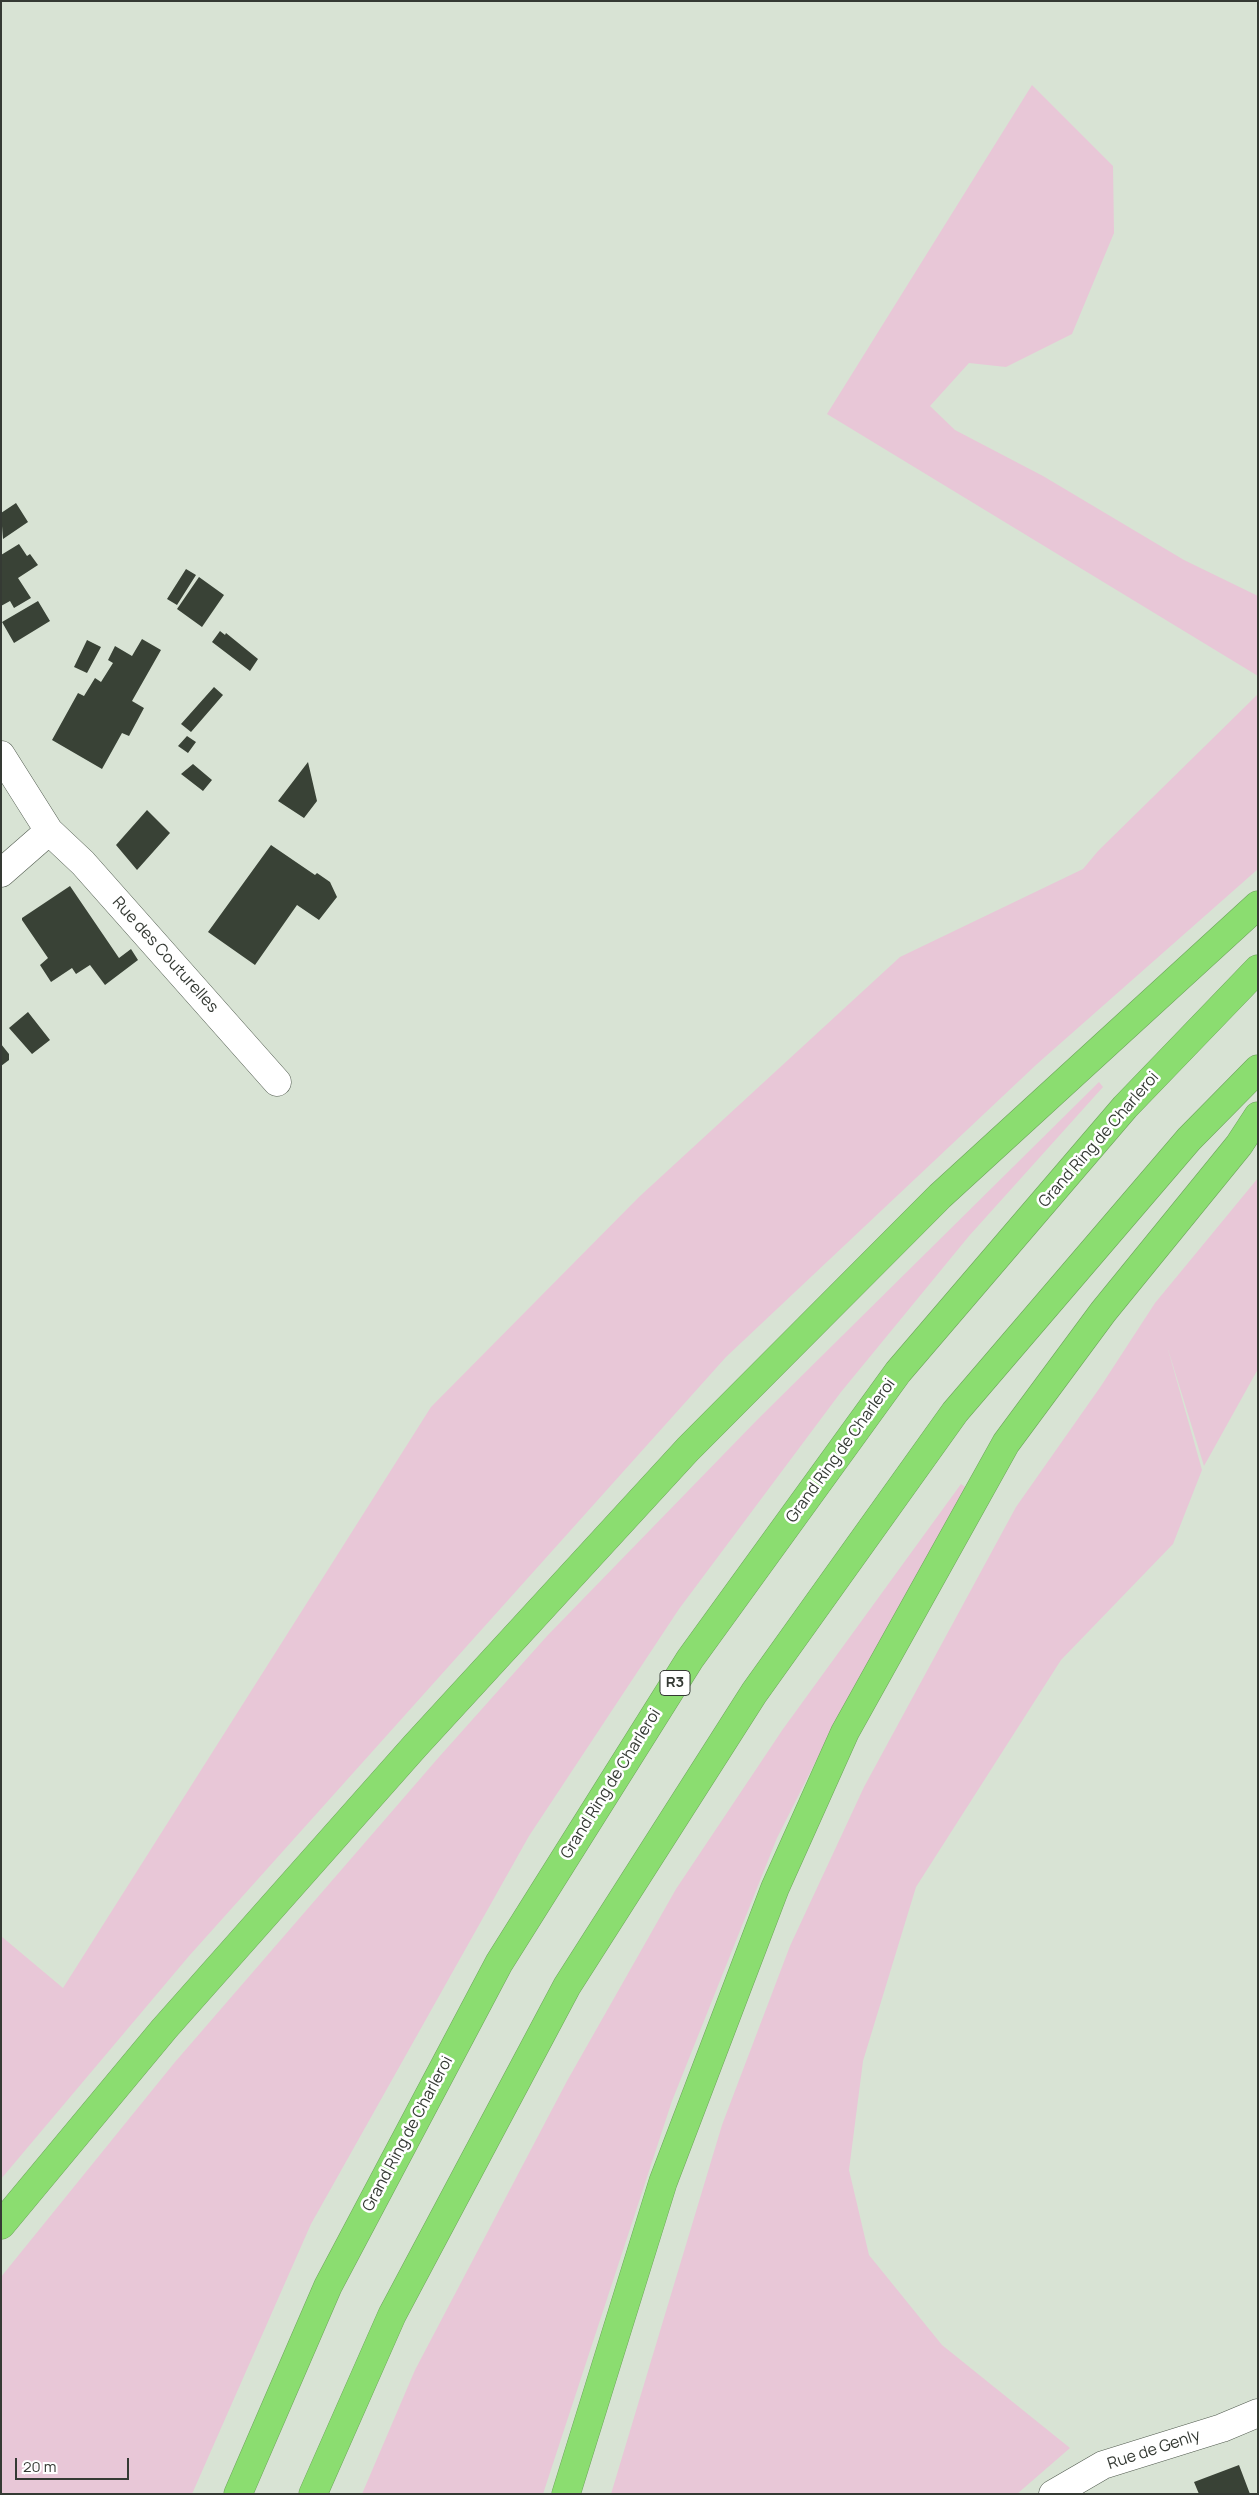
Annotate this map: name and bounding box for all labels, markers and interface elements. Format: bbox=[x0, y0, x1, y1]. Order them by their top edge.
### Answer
street label: Rue des Couturelles bbox=[108, 893, 222, 1017]
street label: Grand Ring de Charleroi bbox=[1035, 1068, 1163, 1212]
street label: Grand Ring de Charleroi bbox=[782, 1375, 900, 1527]
road number: R3 bbox=[660, 1670, 690, 1696]
street label: Grand Ring de Charleroi bbox=[557, 1705, 665, 1863]
street label: Grand Ring de Charleroi bbox=[359, 2053, 457, 2215]
street label: Rue de Genly bbox=[1105, 2426, 1203, 2474]
scale bar bbox=[18, 2448, 131, 2480]
text: 20 m bbox=[23, 2456, 56, 2477]

